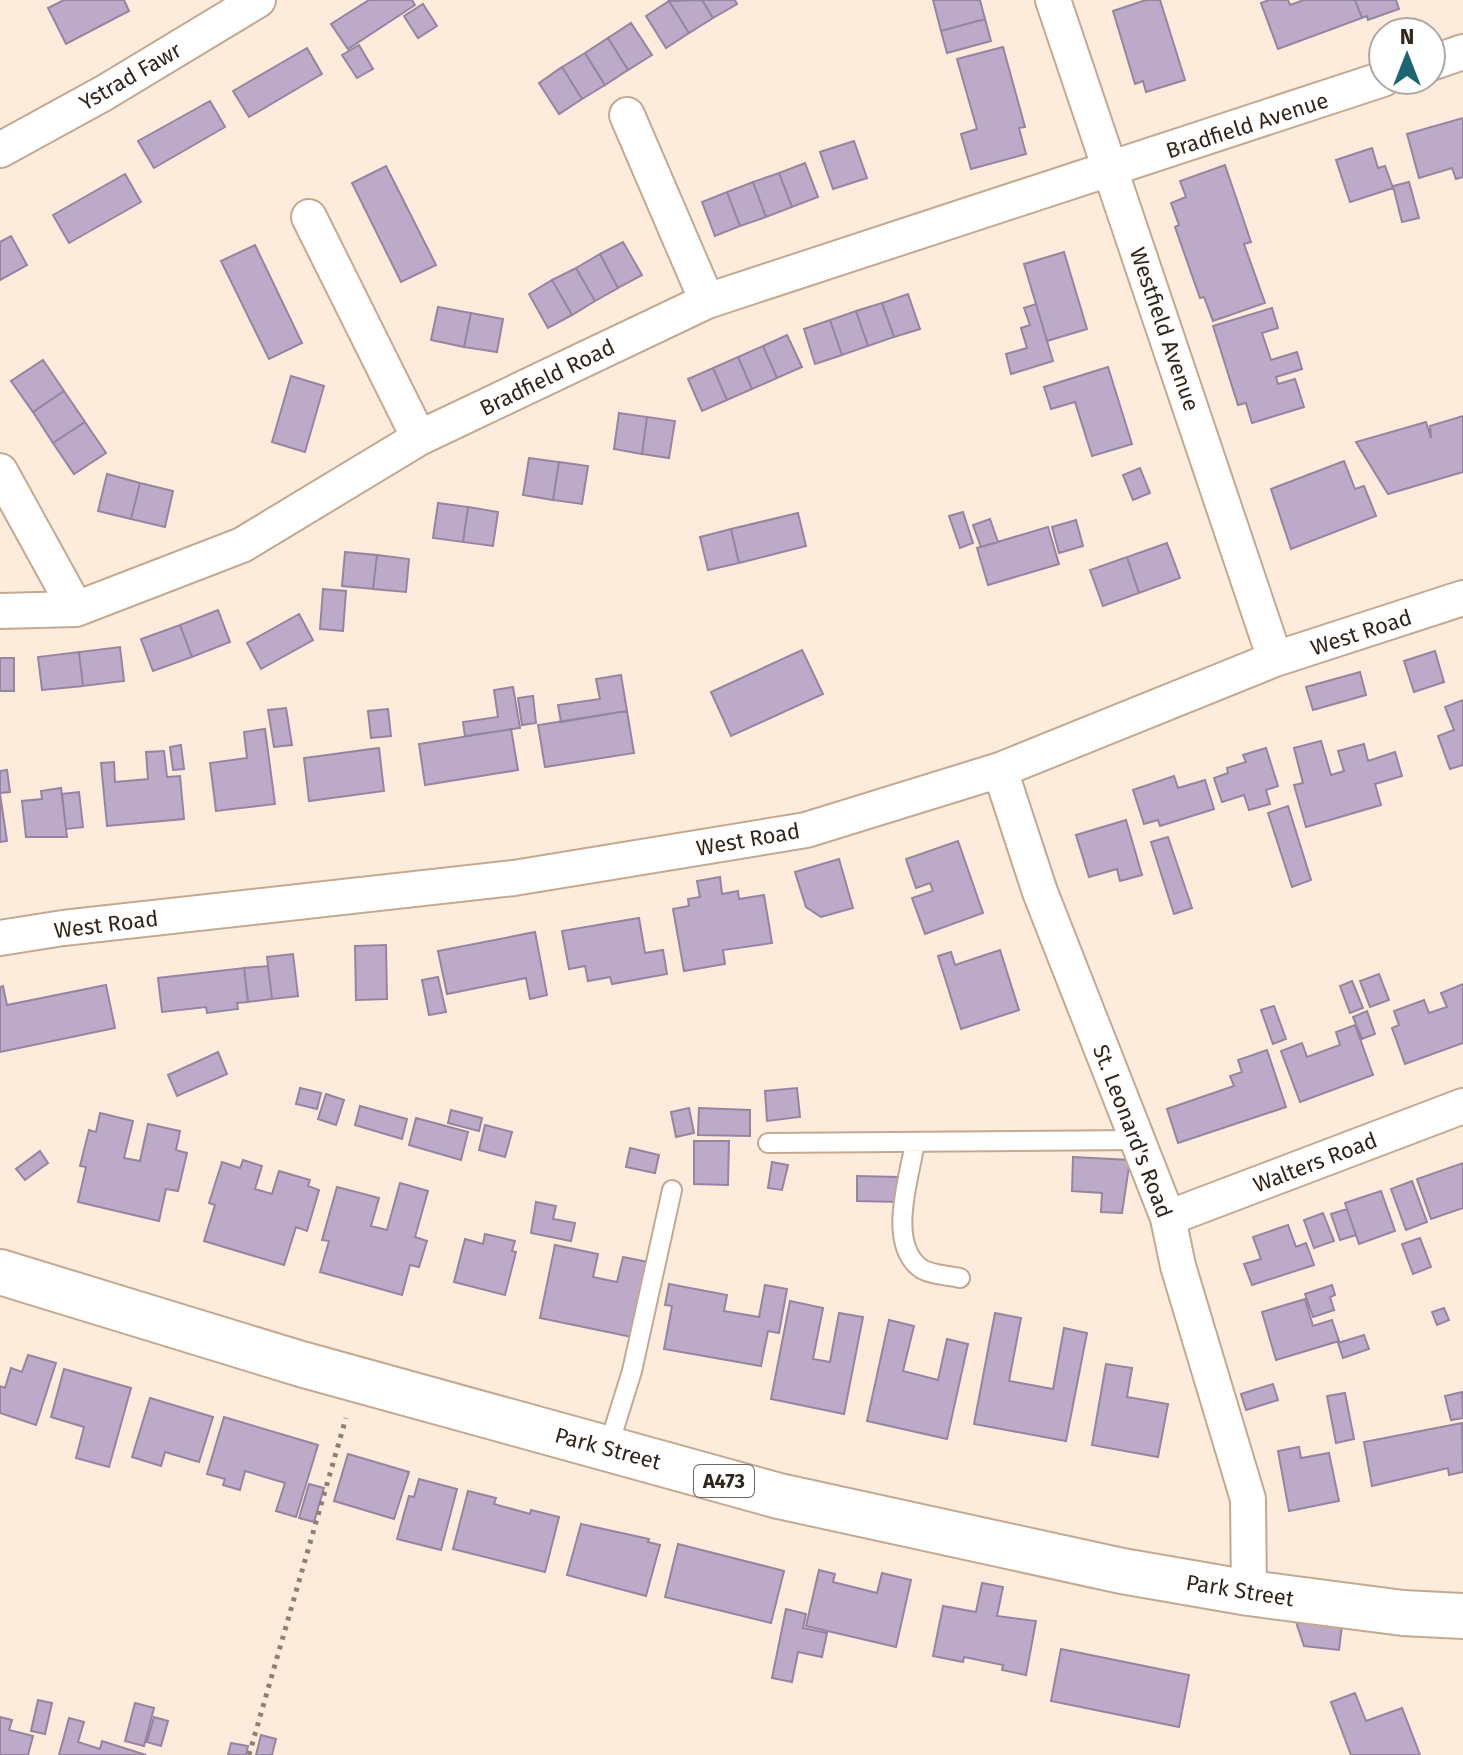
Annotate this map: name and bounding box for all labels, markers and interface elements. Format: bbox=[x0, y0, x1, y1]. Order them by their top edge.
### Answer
north arrow bbox=[1367, 16, 1447, 96]
text: N bbox=[1400, 23, 1414, 50]
street label: Ystrad Fawr bbox=[74, 36, 187, 116]
street label: Bradfield Avenue bbox=[1163, 86, 1332, 164]
street label: Westfield Avenue bbox=[1124, 244, 1205, 414]
street label: Bradfield Road bbox=[475, 333, 619, 422]
street label: West Road bbox=[1307, 603, 1415, 661]
street label: West Road bbox=[694, 817, 802, 862]
street label: West Road bbox=[52, 905, 160, 944]
street label: St. Leonard's Road bbox=[1087, 1041, 1178, 1222]
street label: Walters Road bbox=[1250, 1127, 1381, 1198]
street label: Park Street bbox=[552, 1421, 664, 1476]
road number: A473 bbox=[694, 1465, 754, 1497]
street label: Park Street bbox=[1184, 1569, 1296, 1612]

